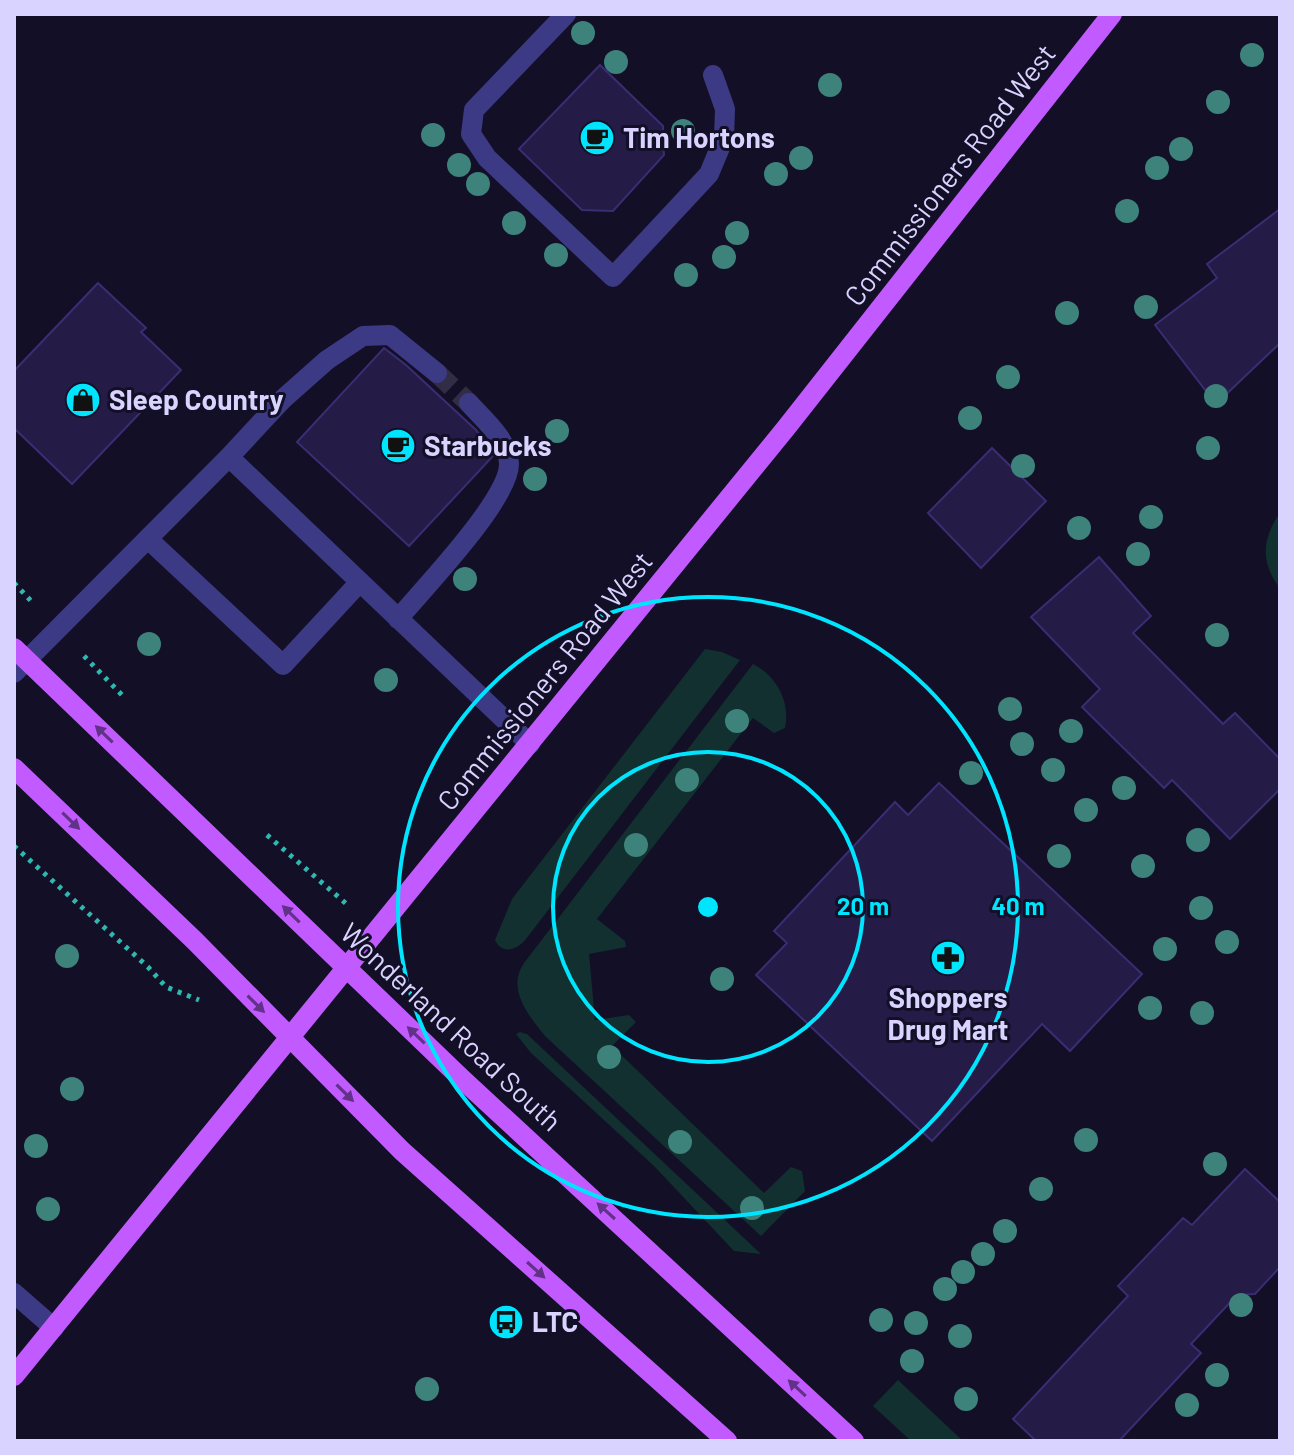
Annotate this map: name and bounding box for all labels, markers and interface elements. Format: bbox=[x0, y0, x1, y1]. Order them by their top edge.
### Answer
street label: Commissioners Road West bbox=[837, 37, 1062, 312]
cafe icon: Tim Hortons bbox=[578, 119, 616, 157]
place label: Tim Hortons bbox=[623, 120, 775, 154]
shop icon: Sleep Country bbox=[64, 381, 102, 419]
place label: Sleep Country bbox=[109, 382, 284, 416]
cafe icon: Starbucks bbox=[379, 427, 417, 465]
place label: Starbucks bbox=[424, 428, 552, 462]
street label: Commissioners Road West bbox=[429, 544, 659, 816]
one-way arrow bbox=[95, 725, 114, 744]
one-way arrow bbox=[61, 812, 80, 830]
text: 20 m bbox=[837, 891, 889, 920]
text: 40 m bbox=[991, 891, 1045, 920]
centre of rings bbox=[694, 893, 722, 921]
one-way arrow bbox=[282, 906, 301, 924]
street label: Wonderland Road South bbox=[334, 915, 569, 1137]
pharmacy icon: Shoppers Drug Mart bbox=[929, 939, 967, 977]
place label: Shoppers Drug Mart bbox=[888, 980, 1008, 1046]
one-way arrow bbox=[247, 994, 265, 1013]
one-way arrow bbox=[407, 1026, 426, 1044]
one-way arrow bbox=[335, 1083, 354, 1102]
one-way arrow bbox=[597, 1203, 616, 1221]
one-way arrow bbox=[526, 1260, 545, 1278]
bus stop icon: LTC bbox=[487, 1303, 525, 1341]
place label: LTC bbox=[532, 1304, 578, 1338]
one-way arrow bbox=[788, 1379, 807, 1397]

